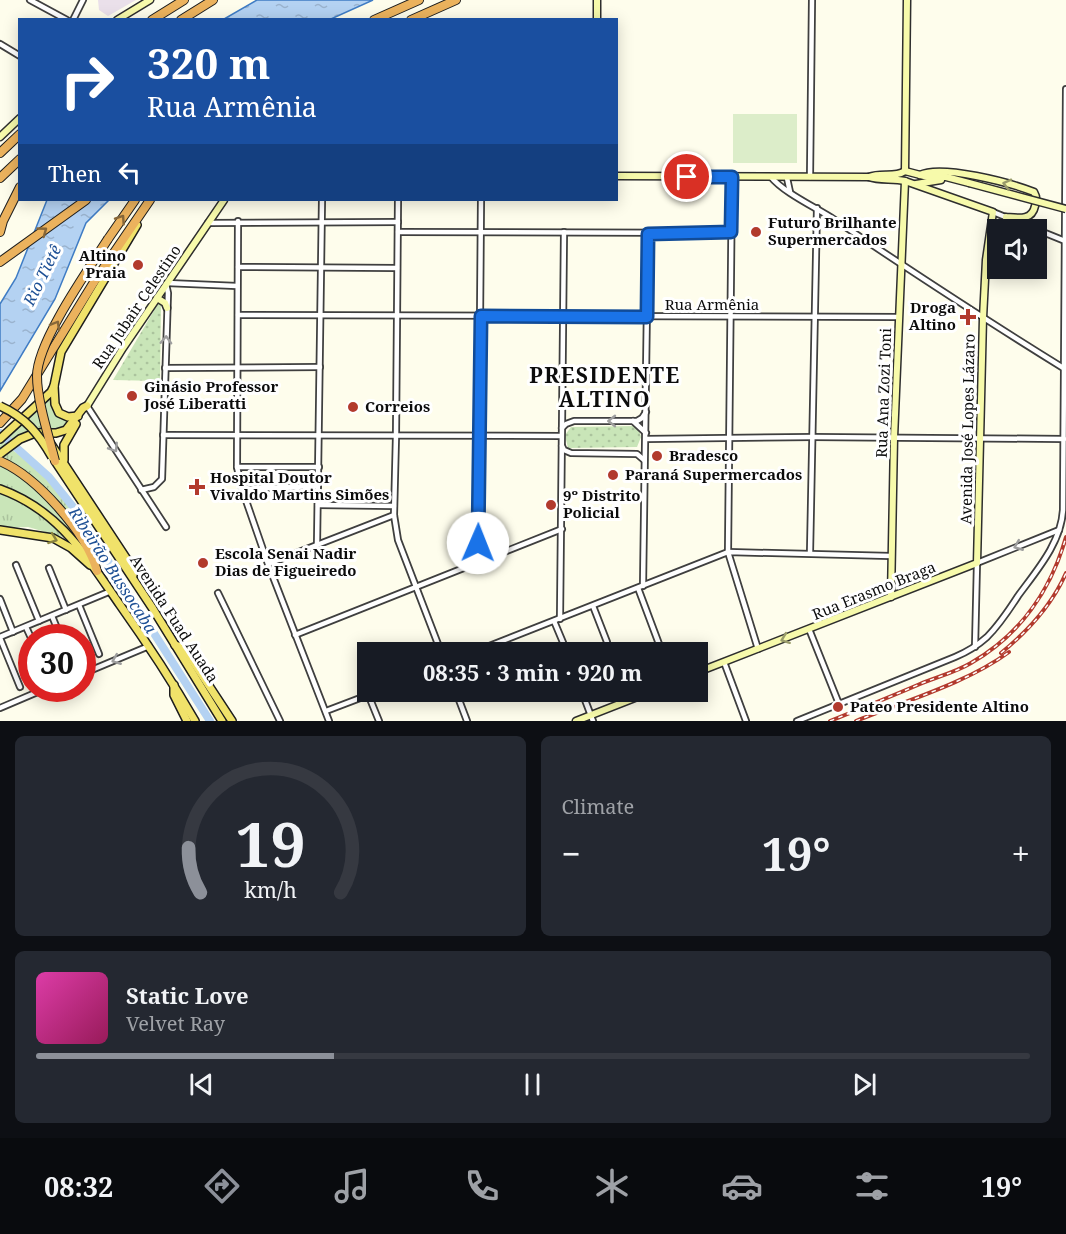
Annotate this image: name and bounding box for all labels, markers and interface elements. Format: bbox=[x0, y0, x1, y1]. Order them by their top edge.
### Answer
text: 320 m bbox=[147, 34, 271, 91]
icon: right bbox=[48, 42, 126, 120]
text: Rua Armênia bbox=[147, 88, 317, 125]
pin bbox=[661, 151, 712, 202]
icon: left bbox=[113, 156, 146, 189]
text: Then bbox=[48, 158, 101, 188]
icon: arrive bbox=[670, 160, 703, 193]
one-way arrow bbox=[1002, 179, 1012, 192]
place label: Futuro Brilhante Supermercados bbox=[768, 212, 897, 249]
one-way arrow bbox=[114, 215, 125, 226]
map controls bbox=[987, 219, 1047, 279]
button: sound bbox=[987, 219, 1047, 279]
marker: Futuro Brilhante Supermercados bbox=[749, 225, 763, 239]
one-way arrow bbox=[37, 227, 48, 238]
water label: Rio Tietê bbox=[17, 241, 66, 310]
street label: Rua Jubair Celestino bbox=[87, 241, 185, 372]
place label: Altino Praia bbox=[79, 245, 126, 282]
marker: Altino Praia bbox=[131, 258, 145, 272]
street label: Rua Armênia bbox=[665, 294, 759, 314]
place label: Droga Altino bbox=[909, 297, 956, 334]
marker: Droga Altino bbox=[961, 310, 975, 324]
one-way arrow bbox=[48, 321, 60, 331]
street label: Rua Ana Zozi Toni bbox=[871, 328, 895, 458]
street label: Avenida José Lopes Lázaro bbox=[955, 334, 979, 524]
one-way arrow bbox=[160, 335, 172, 344]
district label: PRESIDENTE ALTINO bbox=[529, 361, 681, 413]
place label: Ginásio Professor José Liberatti bbox=[143, 376, 278, 413]
marker: Ginásio Professor José Liberatti bbox=[125, 389, 139, 403]
place label: Correios bbox=[365, 396, 430, 416]
marker: Correios bbox=[346, 400, 360, 414]
one-way arrow bbox=[607, 415, 616, 427]
one-way arrow bbox=[107, 442, 119, 452]
place label: Bradesco bbox=[669, 445, 738, 465]
marker: Bradesco bbox=[650, 449, 664, 463]
place label: Paraná Supermercados bbox=[625, 464, 802, 484]
place label: Hospital Doutor Vivaldo Martins Simões bbox=[210, 467, 389, 504]
marker: Paraná Supermercados bbox=[606, 468, 620, 482]
marker: Hospital Doutor Vivaldo Martins Simões bbox=[188, 478, 206, 496]
place label: 9º Distrito Policial bbox=[563, 485, 640, 522]
marker: 9º Distrito Policial bbox=[544, 498, 558, 512]
water label: Ribeirão Bussocaba bbox=[63, 502, 162, 638]
position arrow bbox=[446, 511, 510, 575]
one-way arrow bbox=[47, 532, 58, 544]
one-way arrow bbox=[1013, 539, 1024, 551]
place label: Escola Senai Nadir Dias de Figueiredo bbox=[215, 543, 357, 580]
street label: Avenida Fuad Auada bbox=[126, 551, 224, 686]
marker: Escola Senai Nadir Dias de Figueiredo bbox=[196, 556, 210, 570]
street label: Rua Erasmo Braga bbox=[809, 556, 938, 624]
speed limit sign: 30 bbox=[18, 624, 96, 702]
one-way arrow bbox=[781, 631, 791, 644]
one-way arrow bbox=[111, 653, 122, 665]
text: 08:35 · 3 min · 920 m bbox=[423, 657, 642, 687]
place label: Pateo Presidente Altino bbox=[850, 696, 1029, 716]
marker: Pateo Presidente Altino bbox=[831, 700, 845, 714]
text: Climate bbox=[562, 793, 634, 820]
text: 19 bbox=[235, 800, 306, 885]
text: 19° bbox=[762, 823, 831, 884]
text: − bbox=[562, 831, 581, 876]
text: + bbox=[1012, 831, 1030, 876]
text: km/h bbox=[244, 875, 297, 904]
text: Static Love bbox=[126, 980, 249, 1010]
text: Velvet Ray bbox=[126, 1010, 225, 1037]
icon: previous bbox=[185, 1068, 218, 1101]
icon: pause bbox=[516, 1068, 549, 1101]
icon: next bbox=[848, 1068, 881, 1101]
icon: directions bbox=[201, 1165, 243, 1207]
icon: music bbox=[331, 1165, 373, 1207]
icon: phone bbox=[461, 1165, 503, 1207]
icon: climate bbox=[591, 1165, 633, 1207]
icon: car bbox=[721, 1165, 763, 1207]
icon: filters bbox=[851, 1165, 893, 1207]
text: 08:32 bbox=[44, 1168, 113, 1205]
text: 19° bbox=[981, 1168, 1022, 1205]

